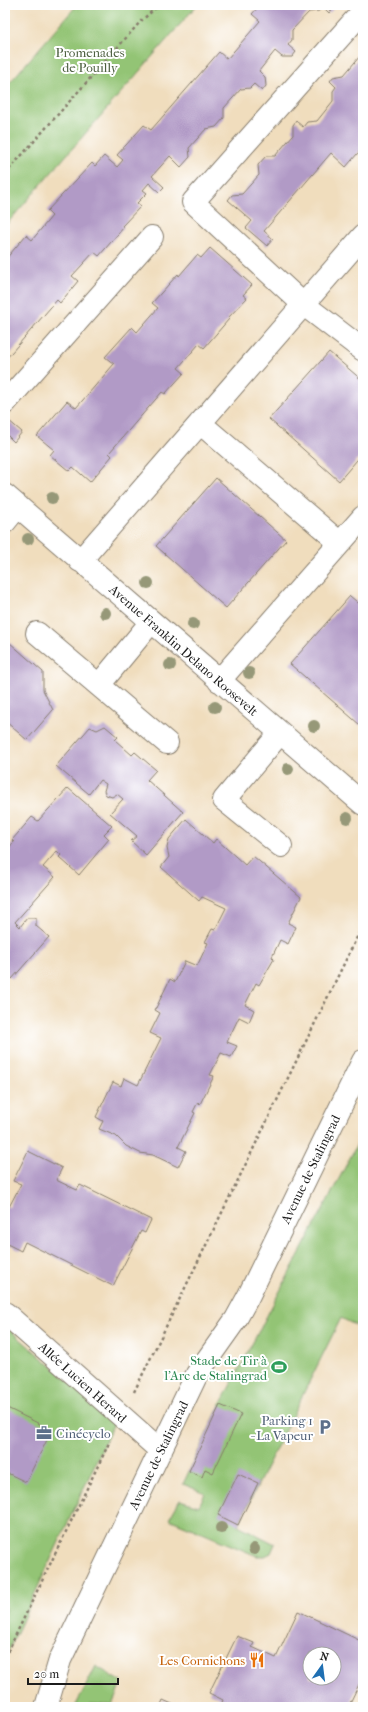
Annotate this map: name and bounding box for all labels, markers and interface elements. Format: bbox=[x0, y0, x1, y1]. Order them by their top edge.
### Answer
park label: Promenades de Pouilly bbox=[56, 45, 125, 75]
street label: Avenue Franklin Delano Roosevelt bbox=[105, 581, 261, 719]
street label: Avenue de Stalingrad bbox=[277, 1112, 344, 1227]
street label: Allée Lucien Herard bbox=[35, 1338, 130, 1426]
place label: Stade de Tir à l'Arc de Stalingrad bbox=[163, 1353, 268, 1383]
sports icon: Stade de Tir à l'Arc de Stalingrad bbox=[270, 1358, 288, 1376]
street label: Avenue de Stalingrad bbox=[125, 1398, 192, 1513]
place label: Parking 1 - La Vapeur bbox=[250, 1413, 313, 1443]
parking icon: Parking 1 - La Vapeur bbox=[316, 1418, 334, 1436]
office icon: Cinécyclo bbox=[35, 1424, 53, 1442]
place label: Cinécyclo bbox=[56, 1426, 111, 1441]
north arrow bbox=[302, 1646, 342, 1686]
text: N bbox=[319, 1649, 331, 1664]
restaurant icon: Les Cornichons bbox=[248, 1651, 266, 1669]
place label: Les Cornichons bbox=[159, 1653, 245, 1668]
scale bar bbox=[28, 1660, 118, 1686]
text: 20 m bbox=[34, 1667, 59, 1681]

